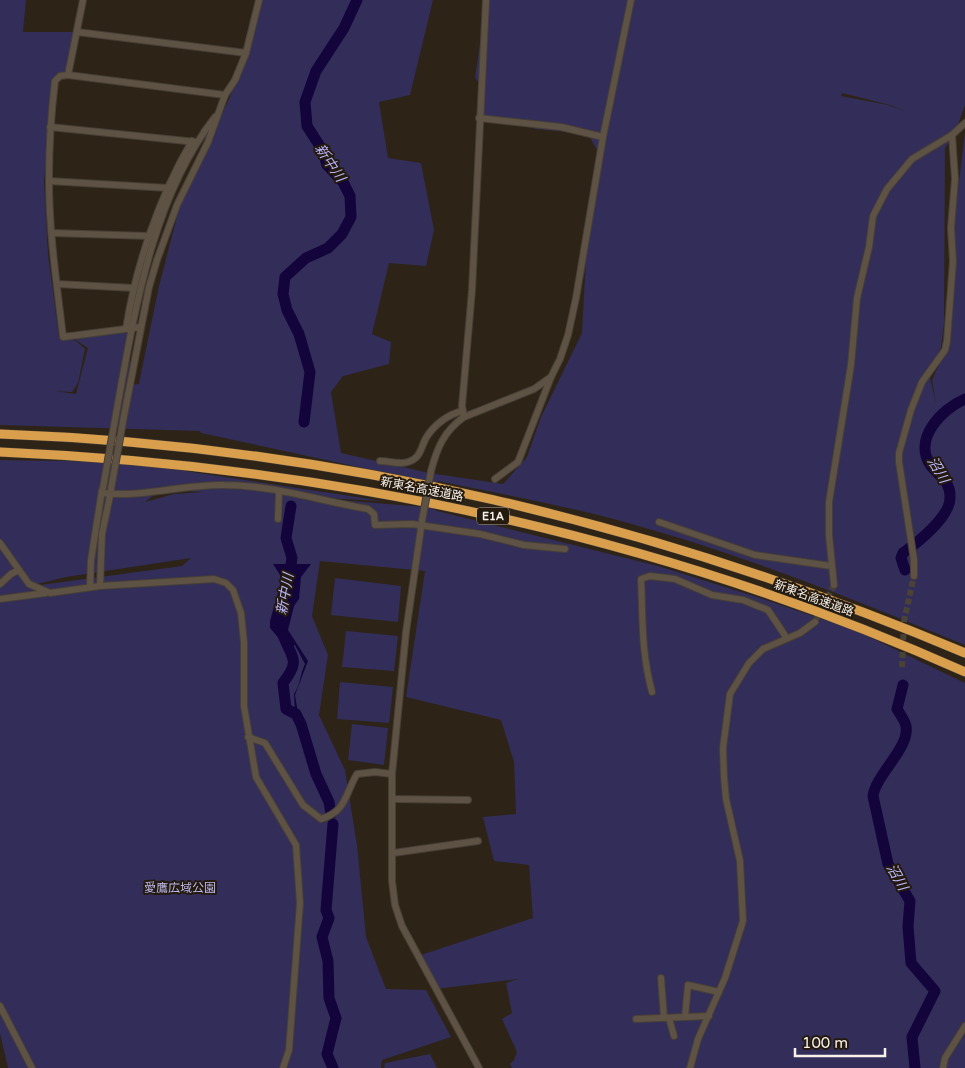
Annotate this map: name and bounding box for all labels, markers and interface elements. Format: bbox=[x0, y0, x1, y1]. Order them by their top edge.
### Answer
water label: 新中川 bbox=[311, 141, 350, 187]
water label: 沼川 bbox=[924, 454, 954, 488]
street label: 新東名高速道路 bbox=[379, 474, 465, 504]
road number: E1A bbox=[477, 508, 509, 524]
water label: 新中川 bbox=[273, 570, 297, 616]
street label: 新東名高速道路 bbox=[772, 577, 856, 619]
water label: 沼川 bbox=[883, 861, 912, 895]
park label: 愛鷹広域公園 bbox=[144, 881, 216, 895]
scale bar bbox=[795, 1026, 885, 1058]
text: 100 m bbox=[802, 1034, 848, 1052]

